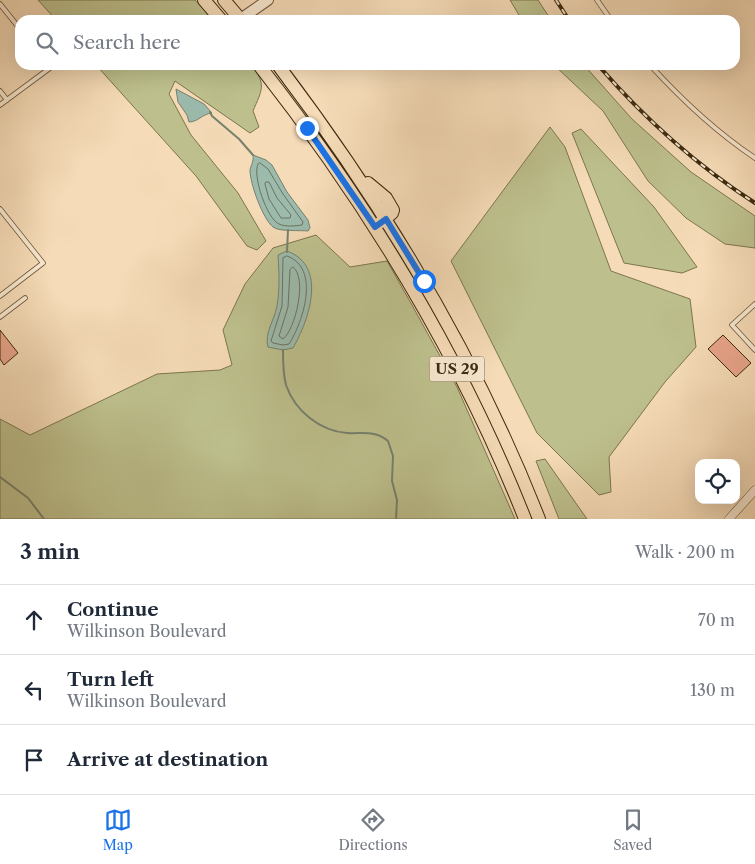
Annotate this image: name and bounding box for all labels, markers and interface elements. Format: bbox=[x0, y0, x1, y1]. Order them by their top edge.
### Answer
search box bbox=[15, 15, 740, 70]
icon: search bbox=[33, 29, 61, 57]
text: Search here bbox=[73, 31, 181, 54]
route end bbox=[296, 117, 319, 140]
route start bbox=[413, 270, 436, 293]
road number: US 29 bbox=[430, 356, 484, 382]
map controls bbox=[695, 459, 740, 504]
button: locate bbox=[695, 459, 740, 504]
text: 3 min bbox=[20, 539, 80, 564]
text: Walk · 200 m bbox=[635, 542, 735, 562]
text: Continue bbox=[67, 598, 159, 621]
icon: ahead bbox=[20, 606, 48, 634]
text: 70 m bbox=[698, 610, 735, 630]
text: Wilkinson Boulevard bbox=[67, 621, 227, 641]
text: Turn left bbox=[67, 668, 154, 691]
icon: left bbox=[20, 676, 48, 704]
text: 130 m bbox=[690, 680, 735, 700]
text: Wilkinson Boulevard bbox=[67, 691, 227, 711]
icon: arrive bbox=[20, 746, 48, 774]
text: Arrive at destination bbox=[67, 748, 268, 771]
tab: Map bbox=[103, 806, 133, 854]
tab: Directions bbox=[338, 806, 408, 854]
tab: Saved bbox=[613, 806, 652, 854]

